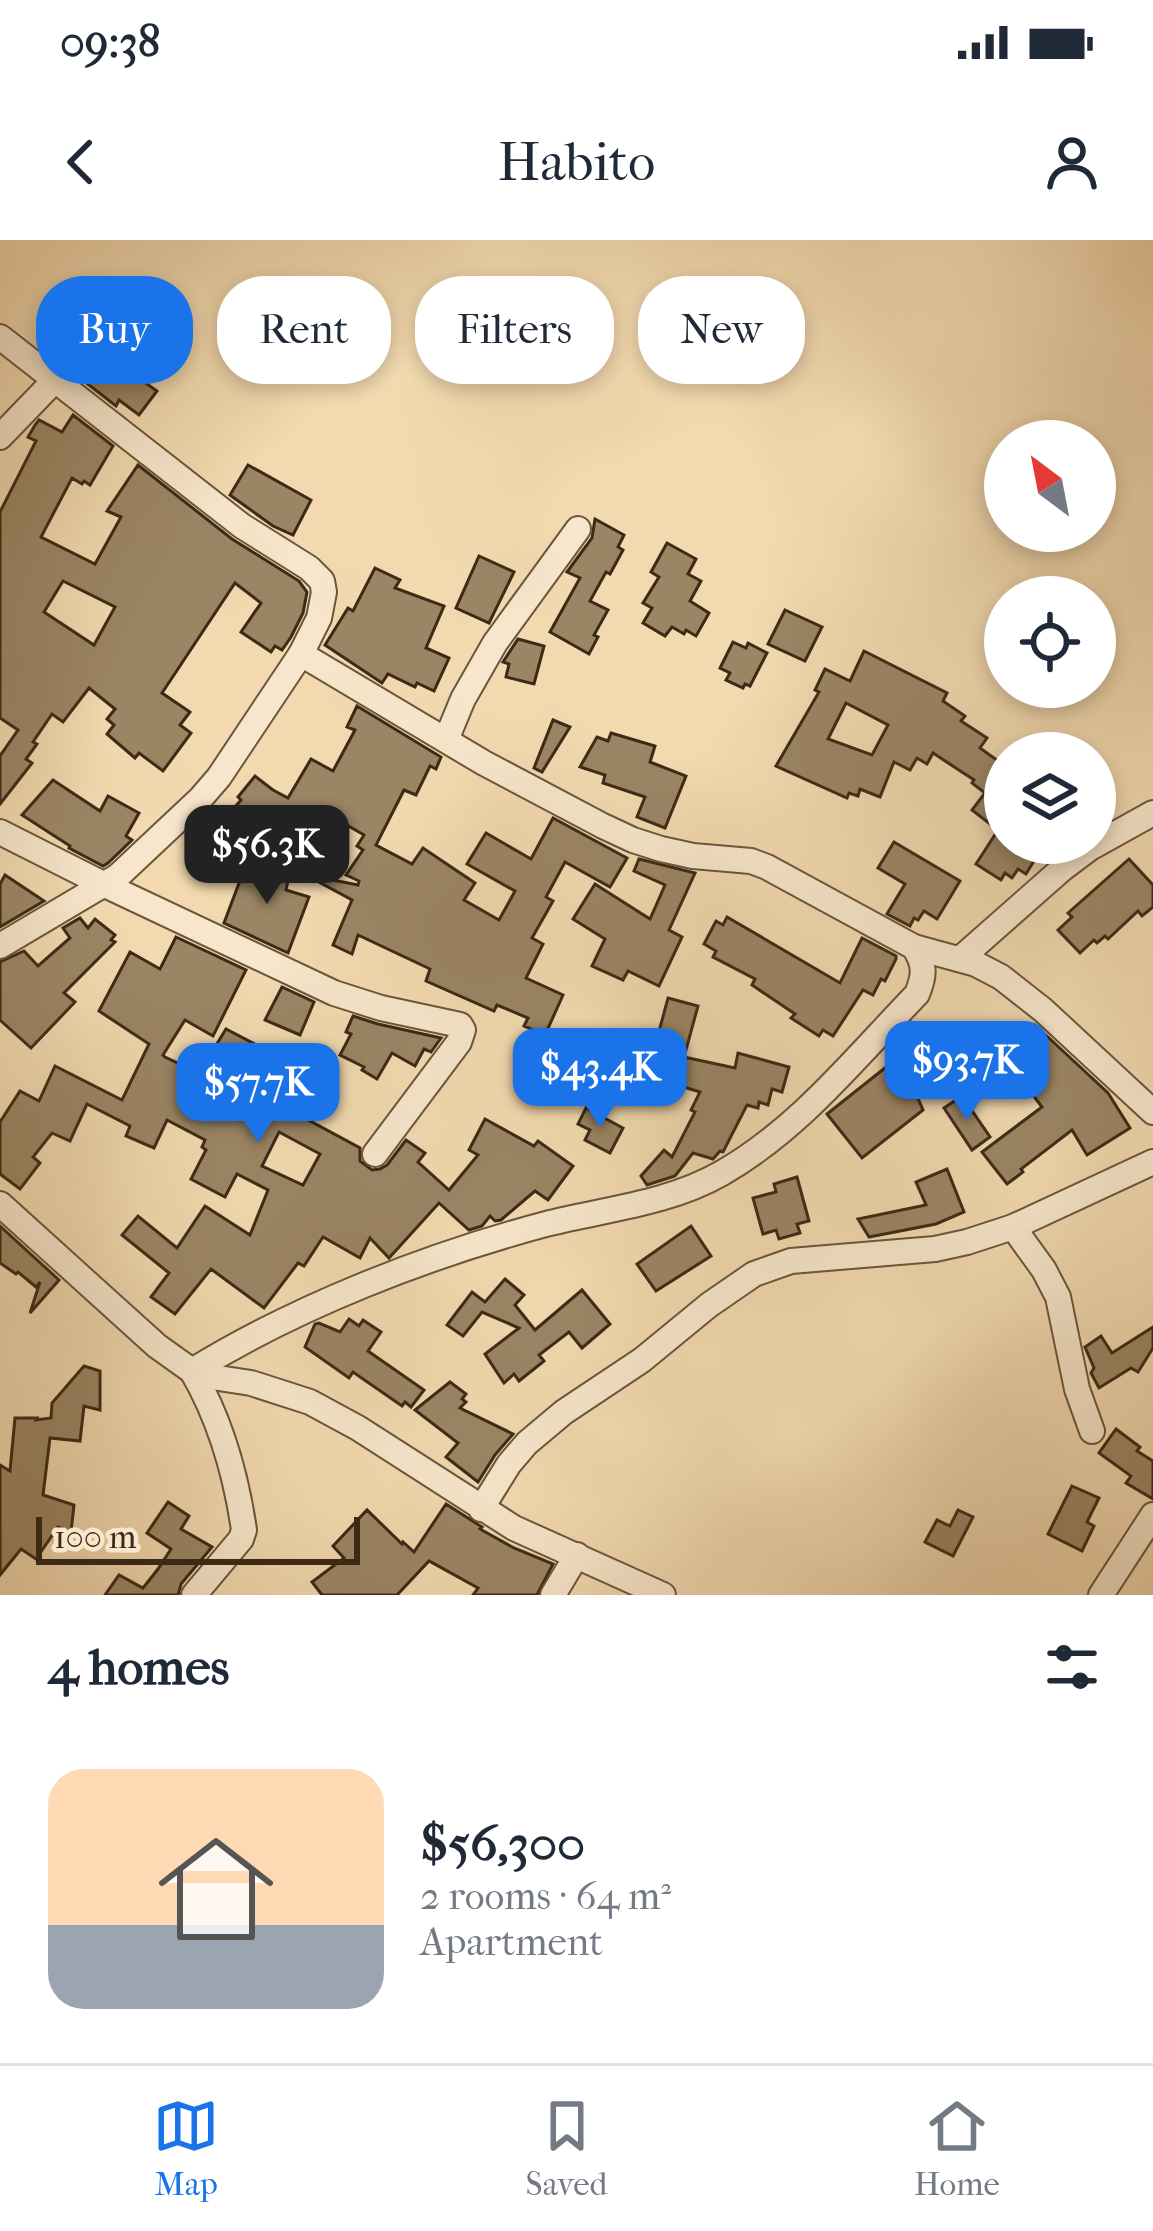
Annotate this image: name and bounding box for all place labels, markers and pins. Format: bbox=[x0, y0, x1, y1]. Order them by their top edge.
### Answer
pin: $56.3K bbox=[169, 805, 365, 907]
pin: $93.7K bbox=[869, 1021, 1065, 1123]
pin: $43.4K bbox=[502, 1028, 698, 1130]
pin: $57.7K bbox=[160, 1043, 356, 1145]

